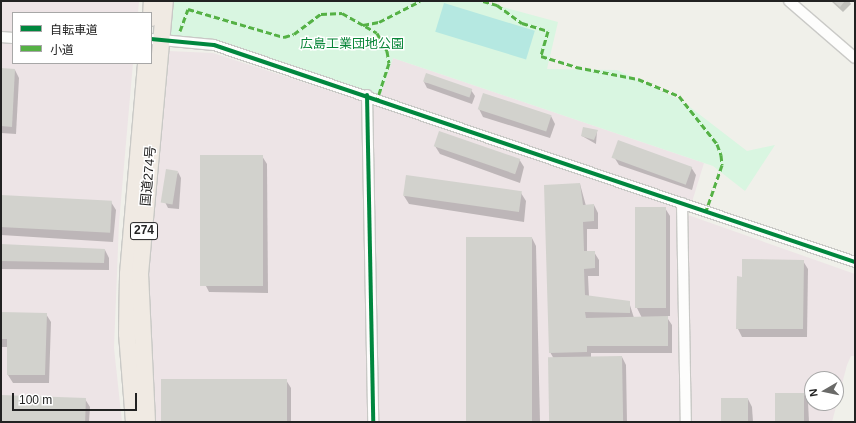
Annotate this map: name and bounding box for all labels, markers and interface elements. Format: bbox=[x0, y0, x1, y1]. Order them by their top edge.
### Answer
legend bbox=[12, 12, 152, 64]
text: 自転車道 bbox=[50, 23, 98, 37]
park label: 広島工業団地公園 bbox=[300, 36, 404, 52]
text: 小道 bbox=[50, 43, 74, 57]
street label: 国道274号 bbox=[139, 145, 159, 207]
road number: 274 bbox=[129, 221, 159, 241]
north arrow bbox=[804, 371, 844, 411]
scale bar bbox=[14, 385, 139, 411]
text: N bbox=[807, 388, 820, 398]
text: 100 m bbox=[19, 393, 52, 407]

